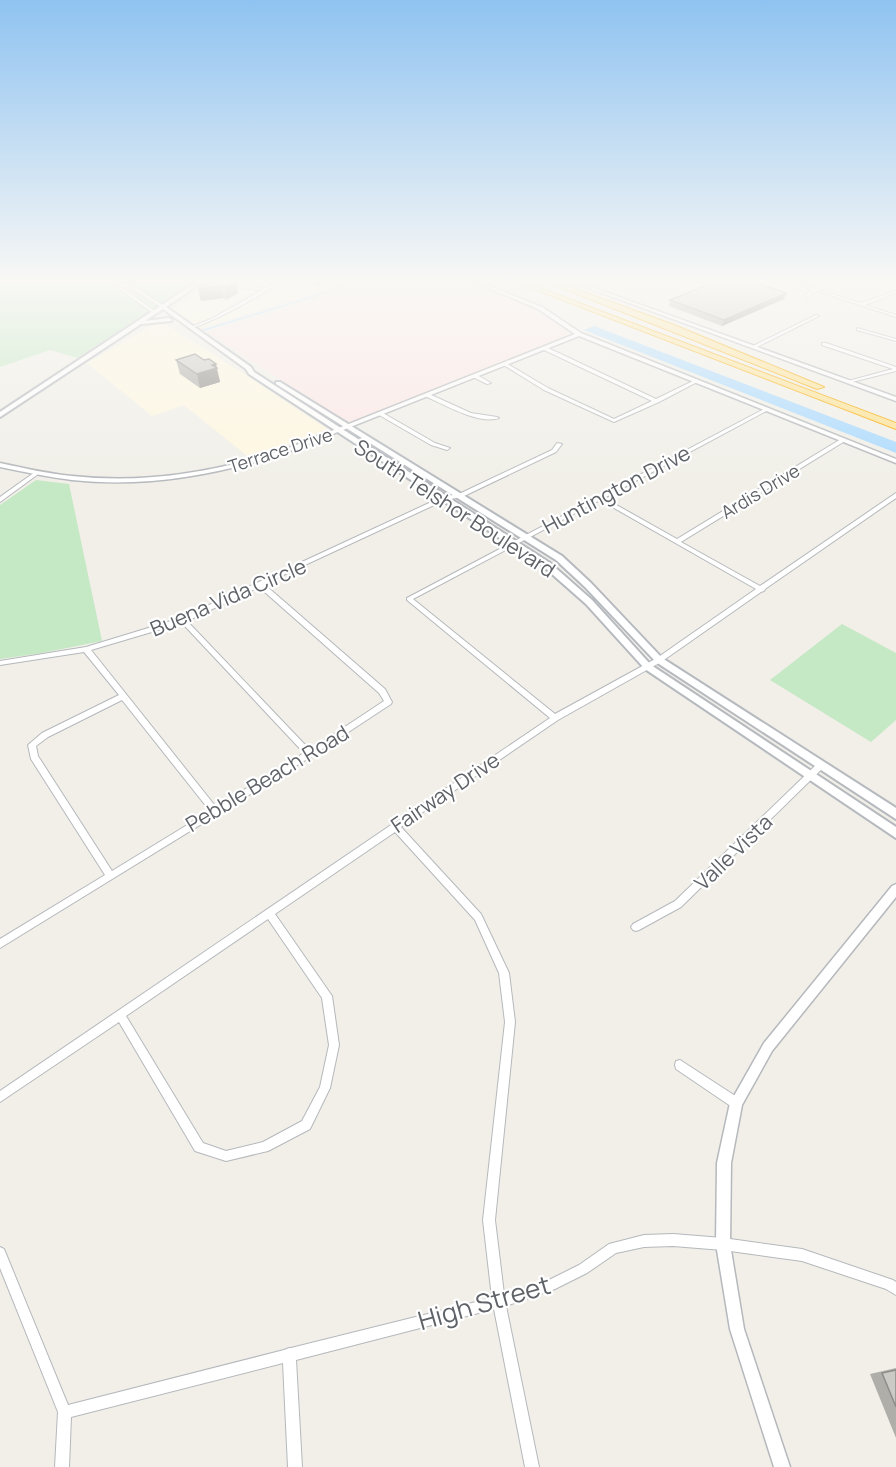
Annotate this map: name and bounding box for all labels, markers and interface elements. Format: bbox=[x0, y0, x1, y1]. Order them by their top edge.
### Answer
street label: Terrace Drive bbox=[225, 422, 335, 478]
street label: South Telshor Boulevard bbox=[349, 432, 561, 584]
street label: Huntington Drive bbox=[537, 438, 695, 540]
street label: Ardis Drive bbox=[716, 458, 804, 524]
street label: Buena Vida Circle bbox=[146, 552, 310, 642]
street label: Pebble Beach Road bbox=[180, 718, 354, 838]
street label: Fairway Drive bbox=[385, 745, 505, 839]
street label: Valle Vista bbox=[688, 808, 778, 896]
street label: High Street bbox=[414, 1266, 554, 1338]

